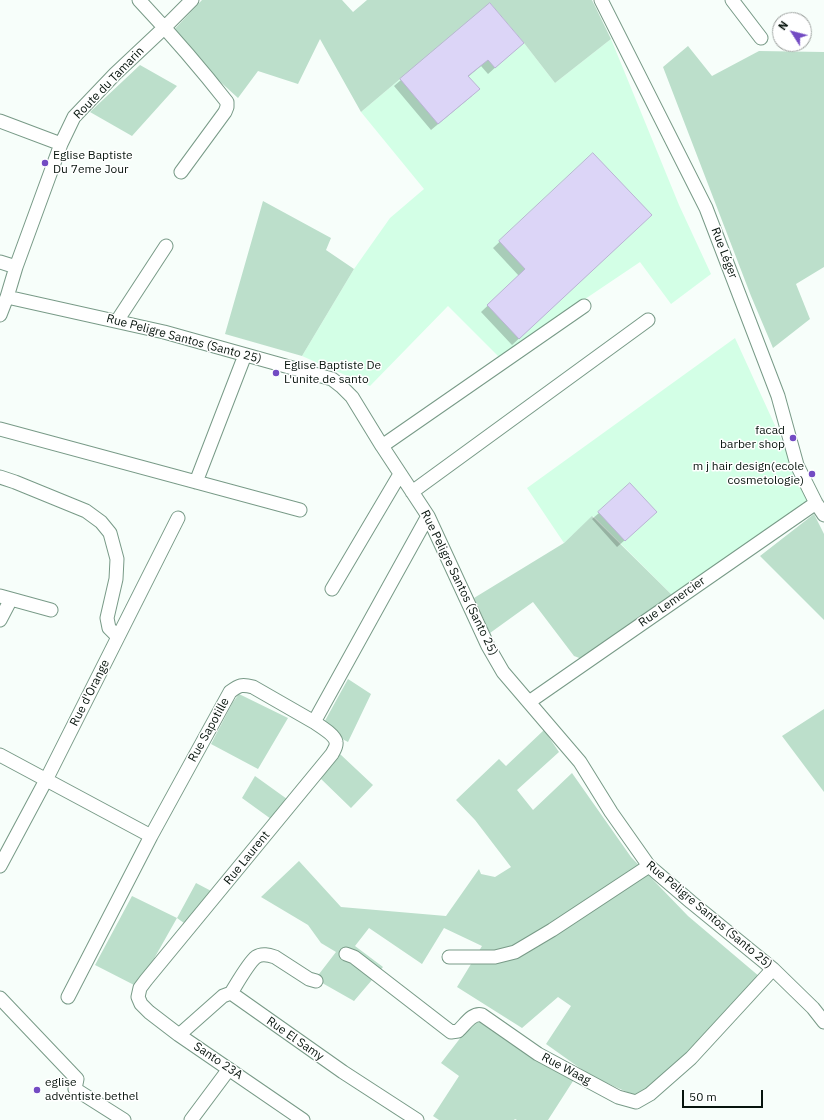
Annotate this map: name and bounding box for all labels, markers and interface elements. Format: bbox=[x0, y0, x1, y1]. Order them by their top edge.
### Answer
north arrow bbox=[772, 12, 812, 52]
text: N bbox=[775, 18, 791, 33]
street label: Route du Tamarin bbox=[71, 44, 147, 122]
place label: Eglise Baptiste Du 7eme Jour bbox=[53, 149, 133, 177]
marker: Eglise Baptiste Du 7eme Jour bbox=[40, 158, 50, 168]
street label: Rue Léger bbox=[708, 225, 740, 281]
street label: Rue Peligre Santos (Santo 25) bbox=[105, 311, 263, 367]
place label: Eglise Baptiste De L'unite de santo bbox=[284, 359, 381, 387]
marker: Eglise Baptiste De L'unite de santo bbox=[271, 368, 281, 378]
place label: facad barber shop bbox=[720, 424, 785, 452]
marker: facad barber shop bbox=[788, 433, 798, 443]
place label: m j hair design(ecole cosmetologie) bbox=[693, 460, 804, 488]
marker: m j hair design(ecole cosmetologie) bbox=[807, 469, 817, 479]
street label: Rue Peligre Santos (Santo 25) bbox=[417, 508, 501, 658]
street label: Rue Lemercier bbox=[636, 574, 708, 630]
street label: Rue d'Orange bbox=[67, 657, 113, 729]
street label: Rue Sapotille bbox=[185, 695, 233, 765]
street label: Rue Laurent bbox=[221, 828, 273, 888]
street label: Rue Peligre Santos (Santo 25) bbox=[643, 858, 775, 972]
street label: Rue El Samy bbox=[264, 1014, 326, 1064]
street label: Santo 23A bbox=[191, 1039, 245, 1083]
street label: Rue Waag bbox=[539, 1050, 593, 1088]
place label: eglise adventiste bethel bbox=[45, 1076, 139, 1104]
scale bar bbox=[684, 1082, 765, 1108]
marker: eglise adventiste bethel bbox=[32, 1085, 42, 1095]
text: 50 m bbox=[689, 1089, 717, 1104]

